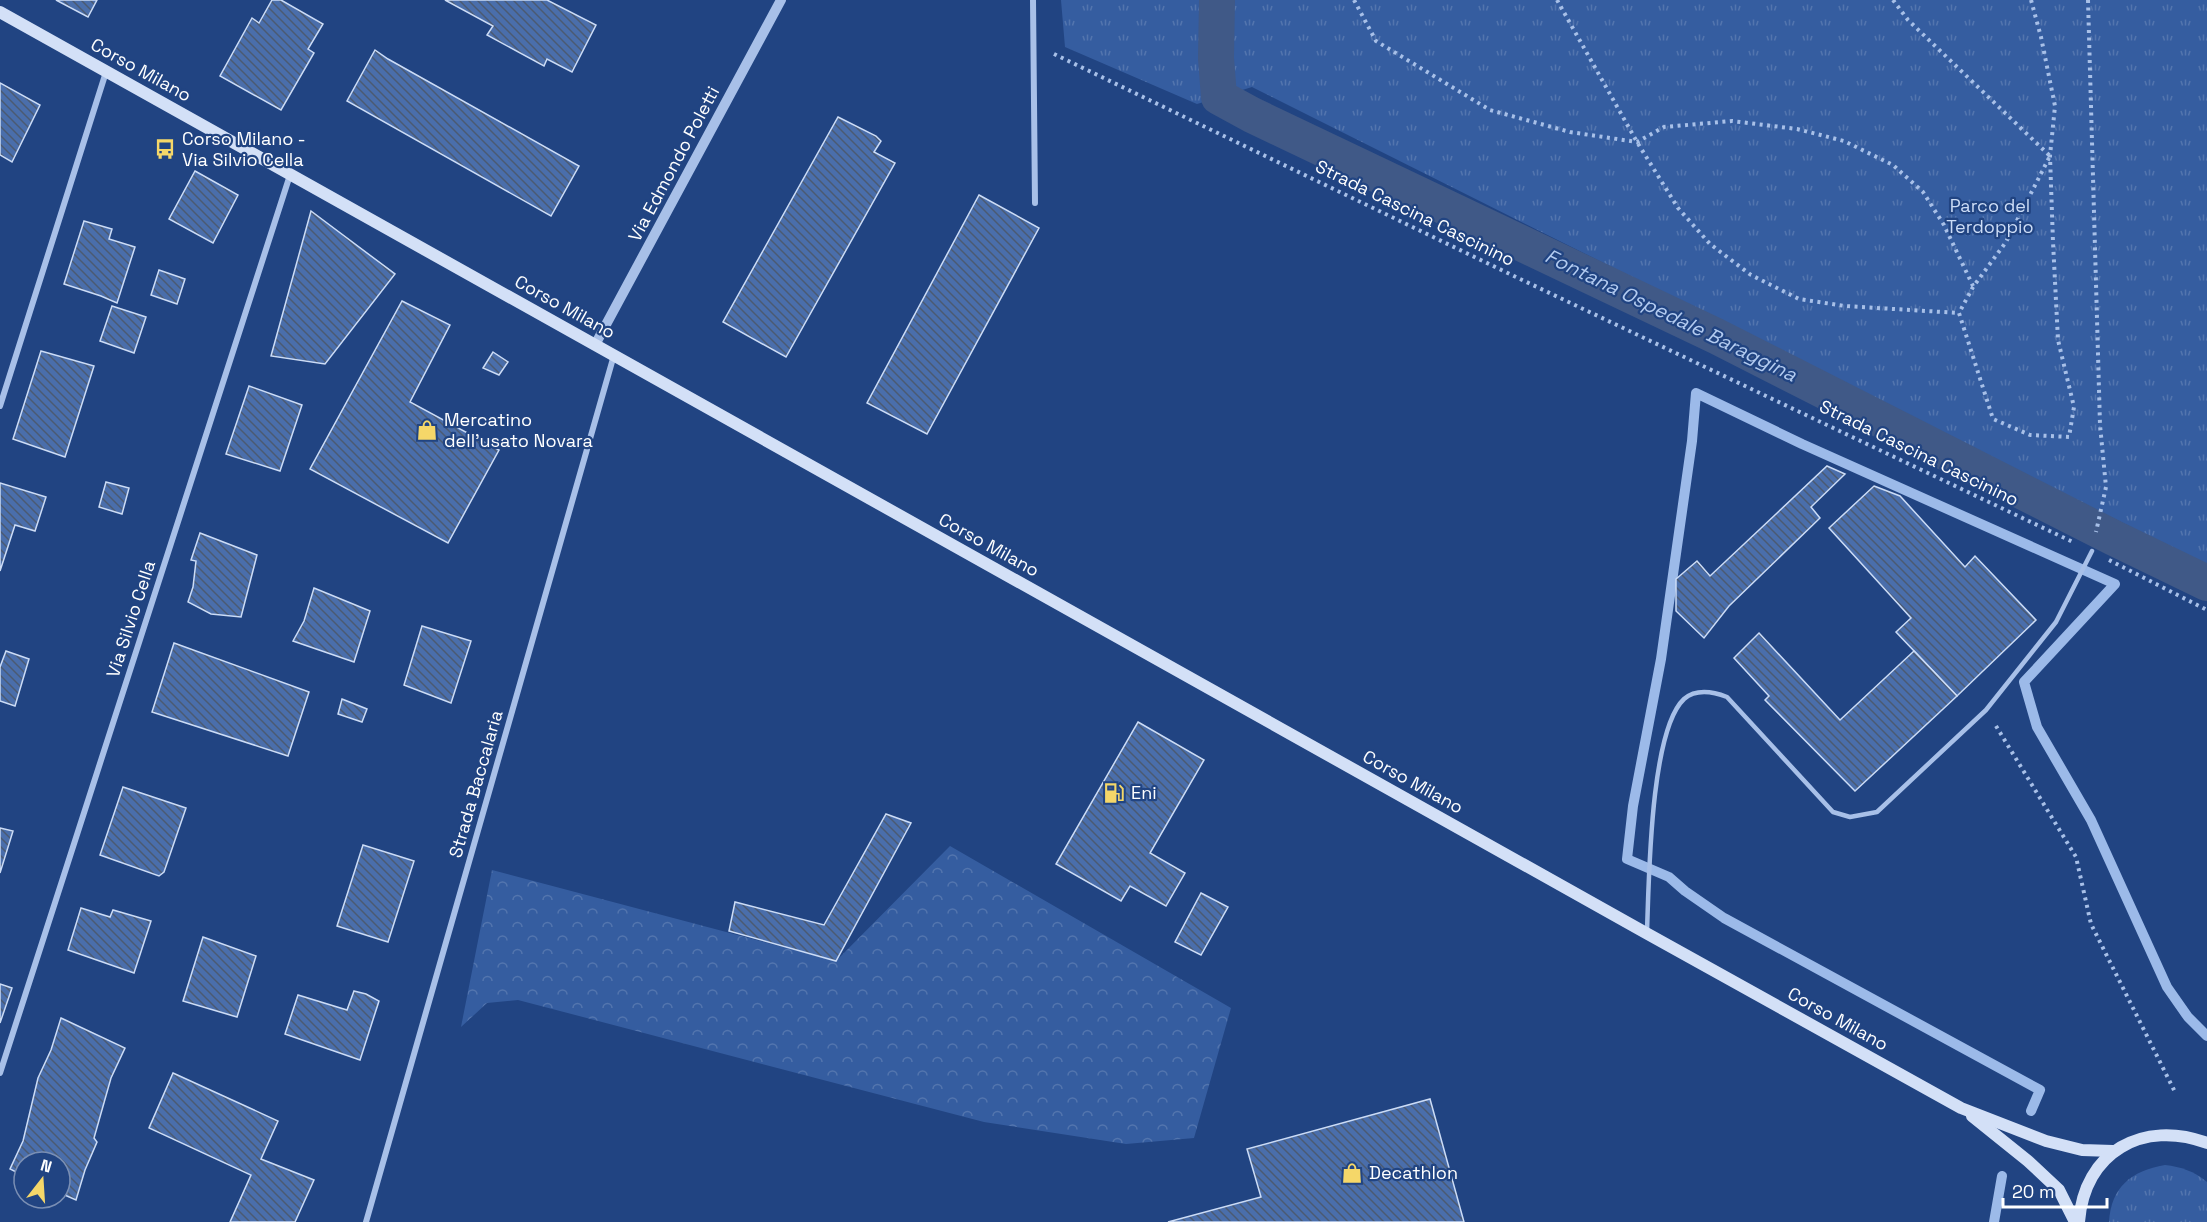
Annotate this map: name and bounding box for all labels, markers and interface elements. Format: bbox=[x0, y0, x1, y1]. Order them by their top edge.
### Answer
street label: Corso Milano bbox=[87, 32, 196, 107]
street label: Via Edmondo Poletti bbox=[623, 82, 724, 245]
place label: Corso Milano - Via Silvio Cella bbox=[182, 127, 306, 171]
bus stop icon: Corso Milano - Via Silvio Cella bbox=[153, 137, 177, 161]
street label: Strada Cascina Cascinino bbox=[1312, 154, 1519, 271]
park label: Parco del Terdoppio bbox=[1946, 194, 2034, 238]
water label: Fontana Ospedale Baraggina bbox=[1541, 243, 1802, 388]
street label: Corso Milano bbox=[511, 269, 620, 344]
street label: Strada Cascina Cascinino bbox=[1816, 394, 2023, 511]
place label: Mercatino dell'usato Novara bbox=[444, 408, 593, 452]
shop icon: Mercatino dell'usato Novara bbox=[415, 418, 439, 442]
street label: Corso Milano bbox=[935, 507, 1044, 582]
street label: Via Silvio Cella bbox=[101, 557, 160, 680]
street label: Strada Baccalaria bbox=[443, 707, 508, 860]
street label: Corso Milano bbox=[1359, 744, 1468, 819]
fuel station icon: Eni bbox=[1102, 781, 1126, 805]
place label: Eni bbox=[1131, 781, 1157, 804]
street label: Corso Milano bbox=[1784, 981, 1893, 1056]
north arrow bbox=[12, 1150, 72, 1210]
text: N bbox=[38, 1155, 54, 1178]
shop icon: Decathlon bbox=[1340, 1161, 1364, 1185]
place label: Decathlon bbox=[1369, 1161, 1458, 1184]
scale bar bbox=[2003, 1171, 2106, 1209]
text: 20 m bbox=[2012, 1180, 2055, 1203]

